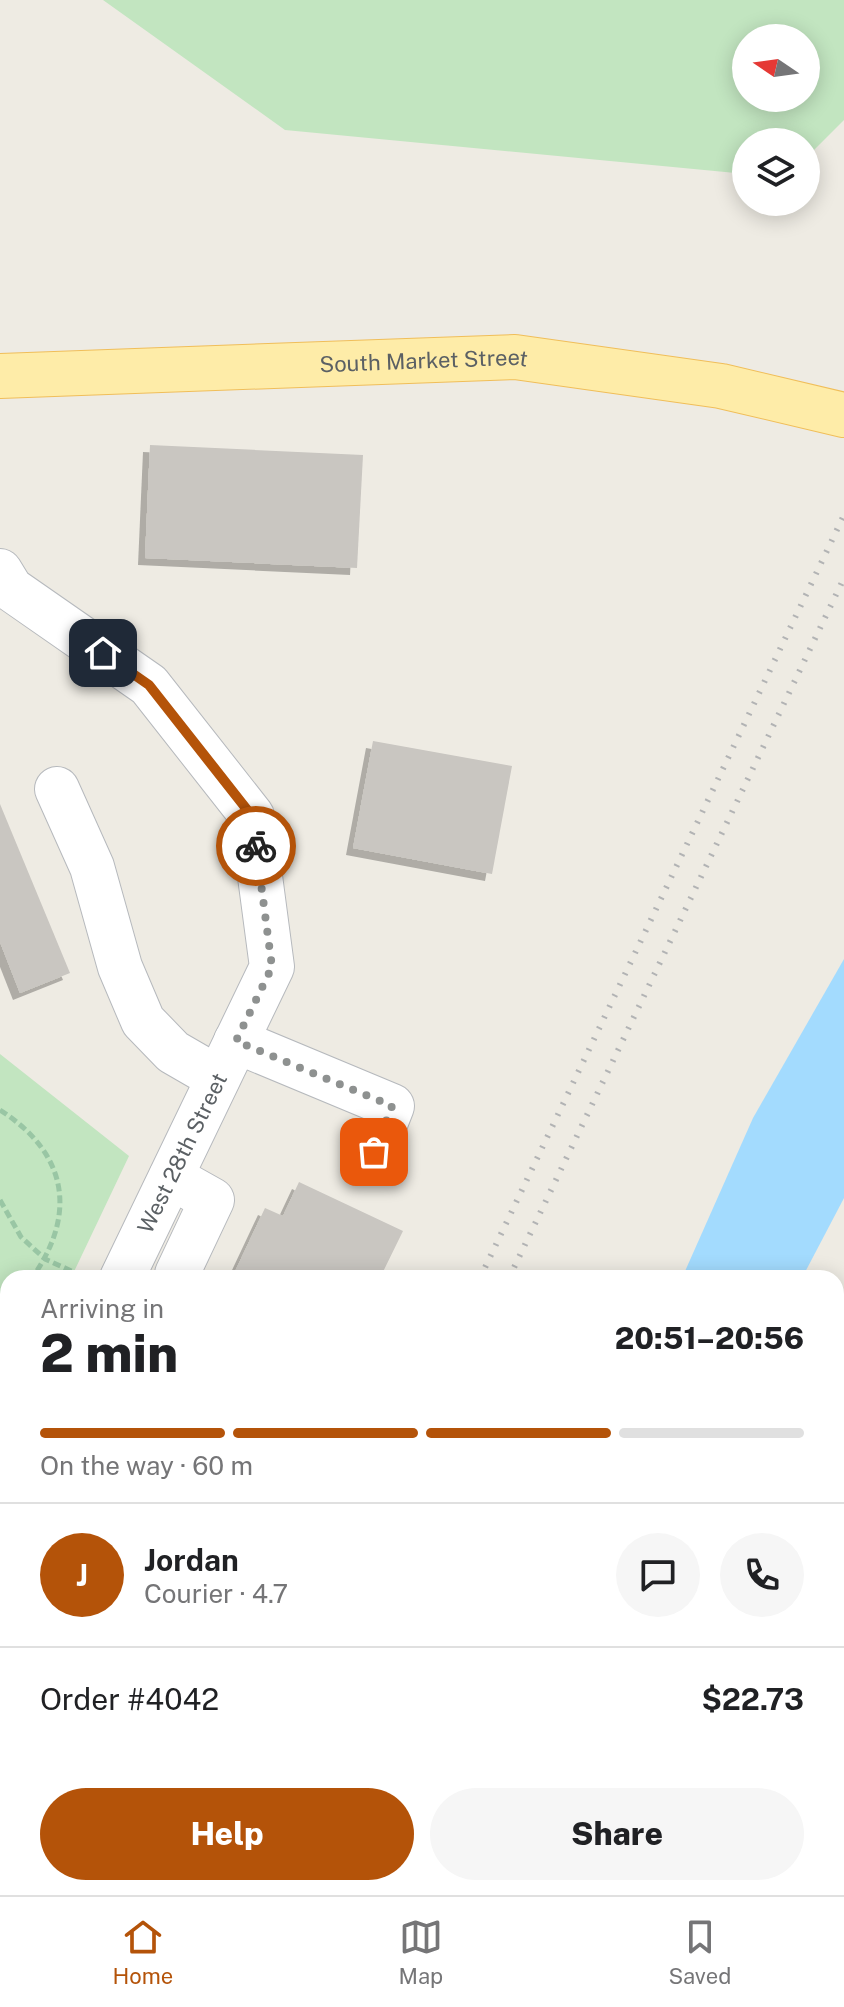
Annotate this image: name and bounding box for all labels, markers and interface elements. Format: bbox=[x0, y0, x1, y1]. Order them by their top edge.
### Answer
north arrow bbox=[732, 24, 820, 112]
map controls bbox=[732, 24, 820, 216]
button: layers bbox=[732, 128, 820, 216]
street label: South Market Street bbox=[319, 344, 530, 377]
pin bbox=[69, 619, 137, 687]
icon: home bbox=[81, 631, 125, 675]
courier bbox=[216, 806, 296, 886]
icon: bike bbox=[234, 824, 278, 868]
street label: West 28th Street bbox=[132, 1068, 232, 1238]
pin bbox=[340, 1118, 408, 1186]
icon: bag bbox=[352, 1130, 396, 1174]
text: Arriving in bbox=[40, 1293, 164, 1324]
text: 20:51–20:56 bbox=[615, 1320, 804, 1356]
text: 2 min bbox=[40, 1323, 178, 1384]
text: On the way · 60 m bbox=[40, 1450, 253, 1481]
button: chat bbox=[616, 1533, 700, 1617]
button: phone bbox=[720, 1533, 804, 1617]
text: Jordan bbox=[144, 1542, 239, 1578]
text: J bbox=[76, 1557, 88, 1593]
text: Courier · 4.7 bbox=[144, 1578, 288, 1609]
text: Order #4042 bbox=[40, 1681, 219, 1717]
text: $22.73 bbox=[701, 1681, 804, 1717]
button: Help bbox=[40, 1788, 414, 1880]
button: Share bbox=[430, 1788, 804, 1880]
tab: Home bbox=[113, 1915, 173, 1989]
tab: Map bbox=[398, 1915, 443, 1989]
tab: Saved bbox=[668, 1915, 731, 1989]

